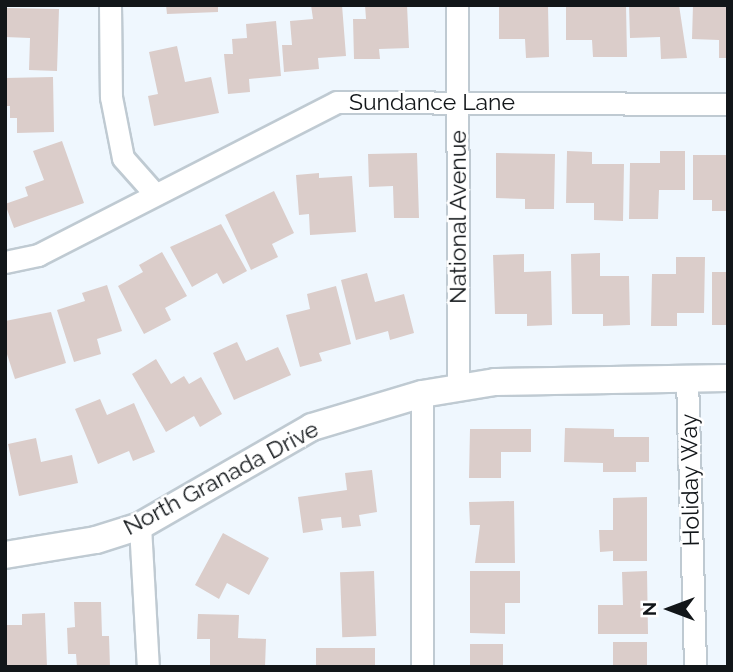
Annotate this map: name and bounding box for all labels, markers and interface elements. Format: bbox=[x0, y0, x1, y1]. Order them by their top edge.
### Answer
street label: Sundance Lane bbox=[349, 88, 515, 116]
street label: National Avenue bbox=[444, 129, 472, 305]
street label: Holiday Way bbox=[675, 413, 705, 547]
street label: North Granada Drive bbox=[119, 415, 323, 541]
north arrow bbox=[635, 574, 705, 644]
text: N bbox=[638, 602, 660, 616]

